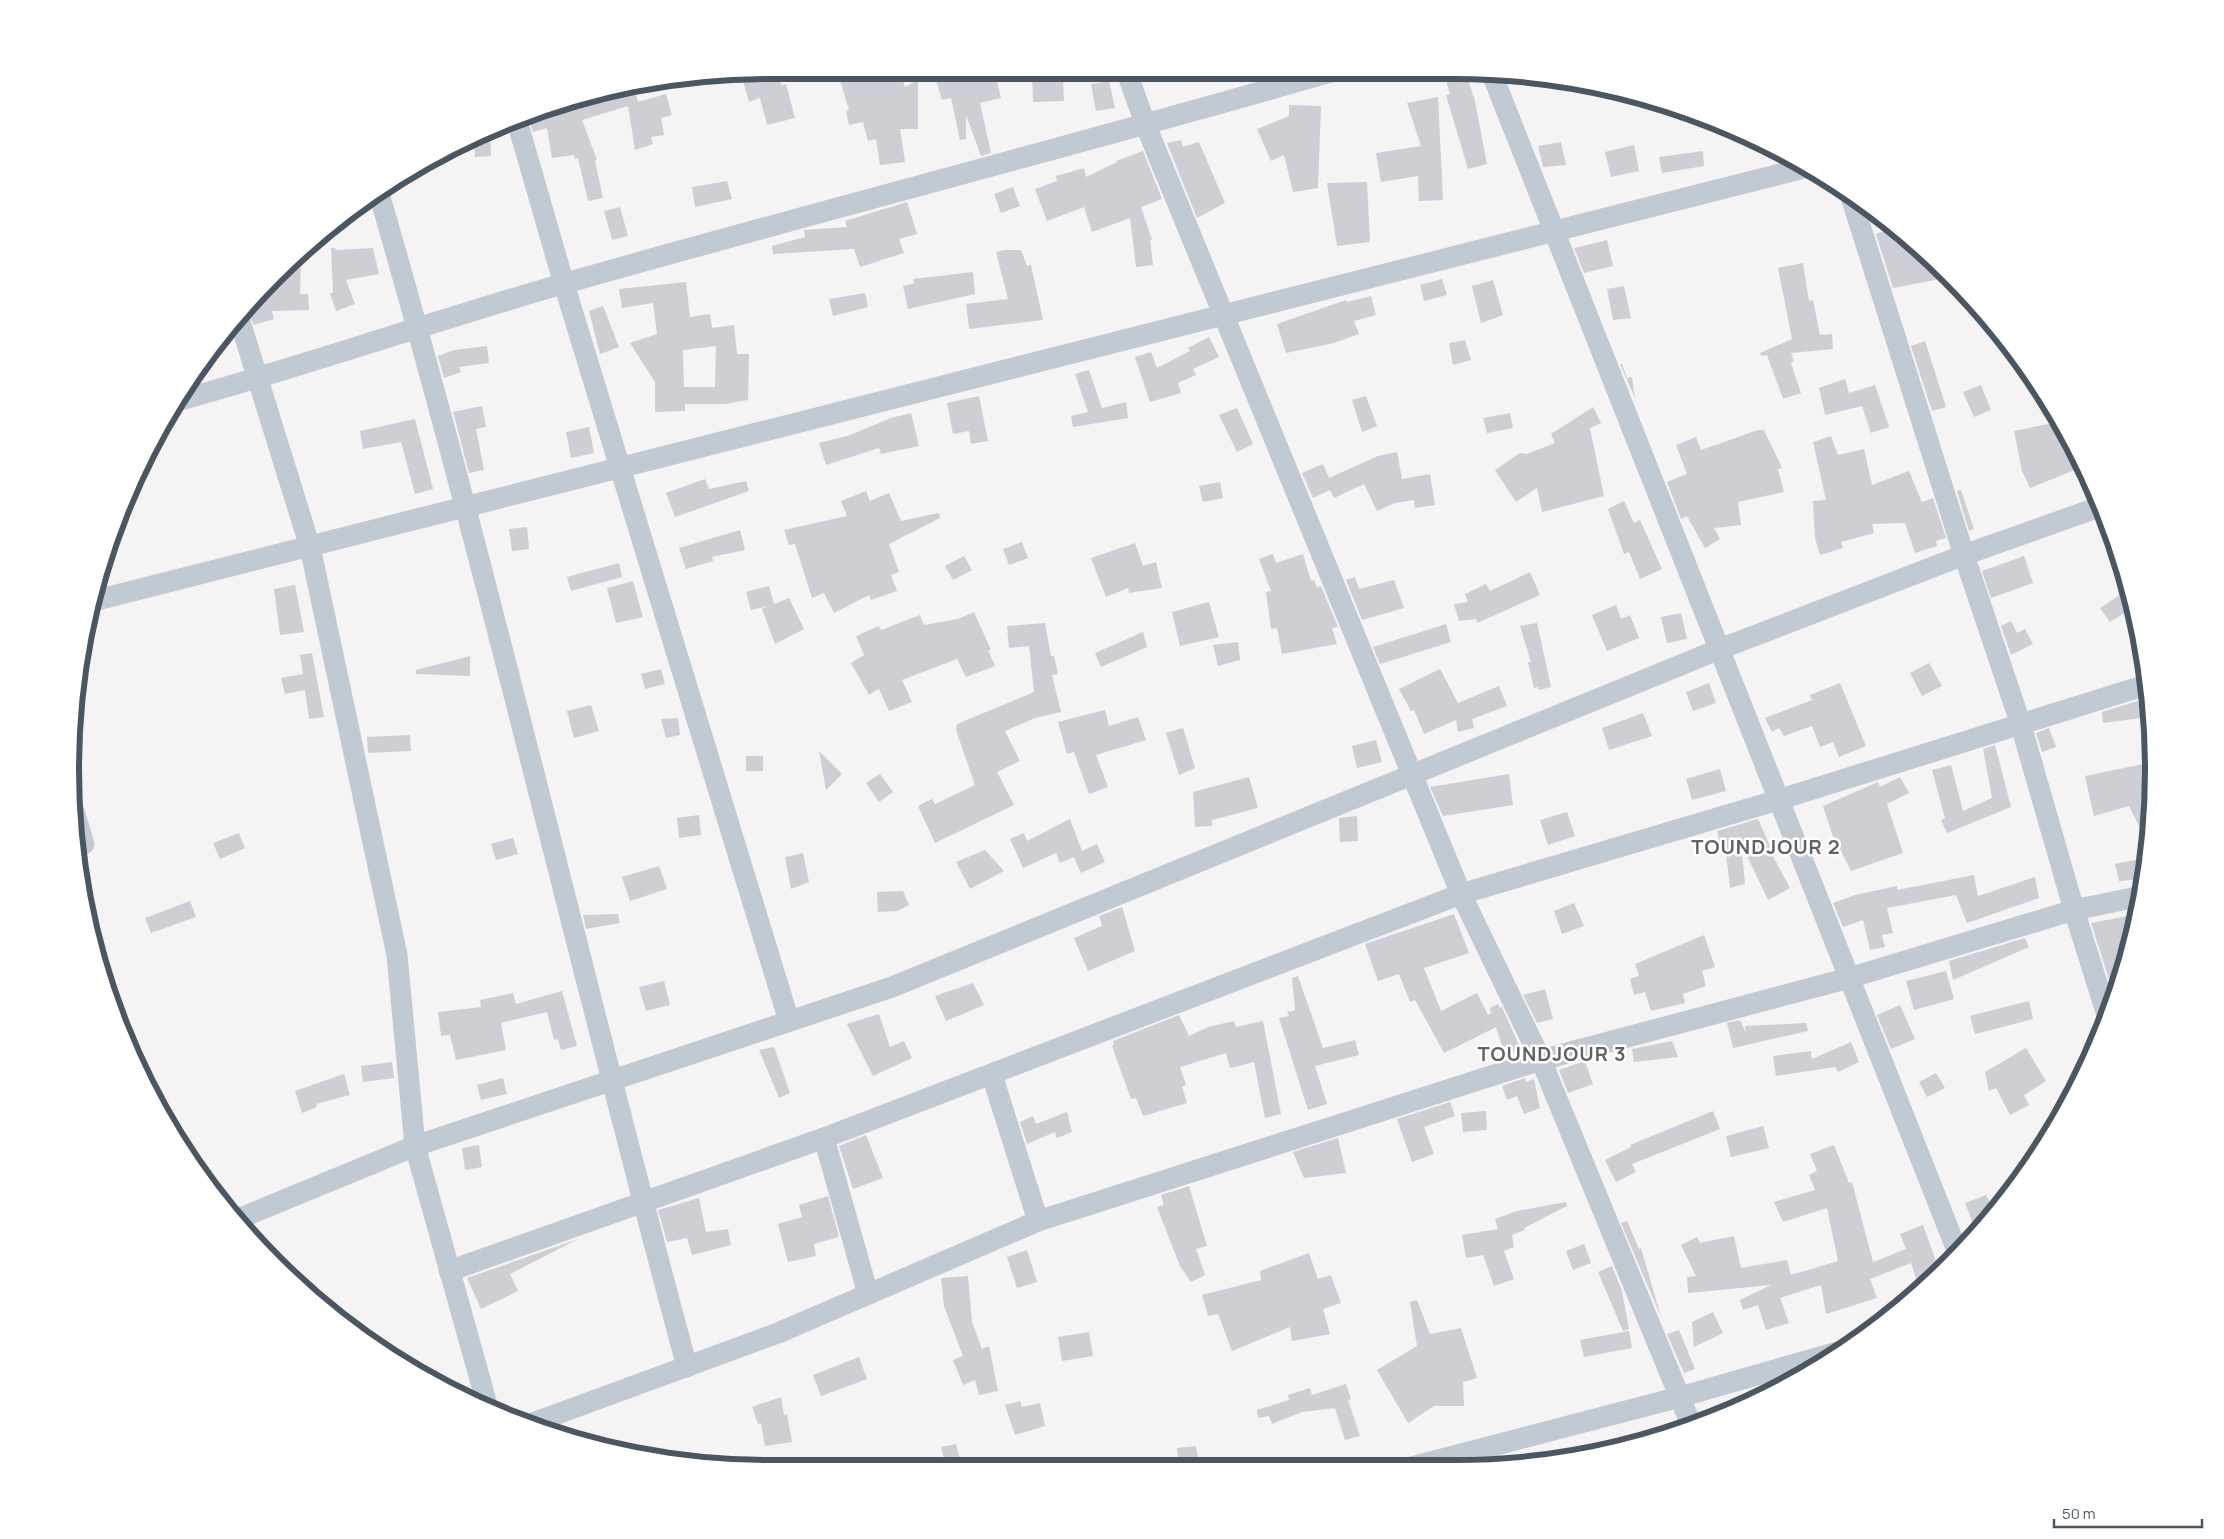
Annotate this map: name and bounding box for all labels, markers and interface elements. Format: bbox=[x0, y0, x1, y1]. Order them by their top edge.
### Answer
district label: TOUNDJOUR 2 bbox=[1691, 833, 1841, 860]
district label: TOUNDJOUR 3 bbox=[1477, 1040, 1627, 1067]
scale bar bbox=[2054, 1496, 2202, 1528]
text: 50 m bbox=[2062, 1503, 2096, 1524]

